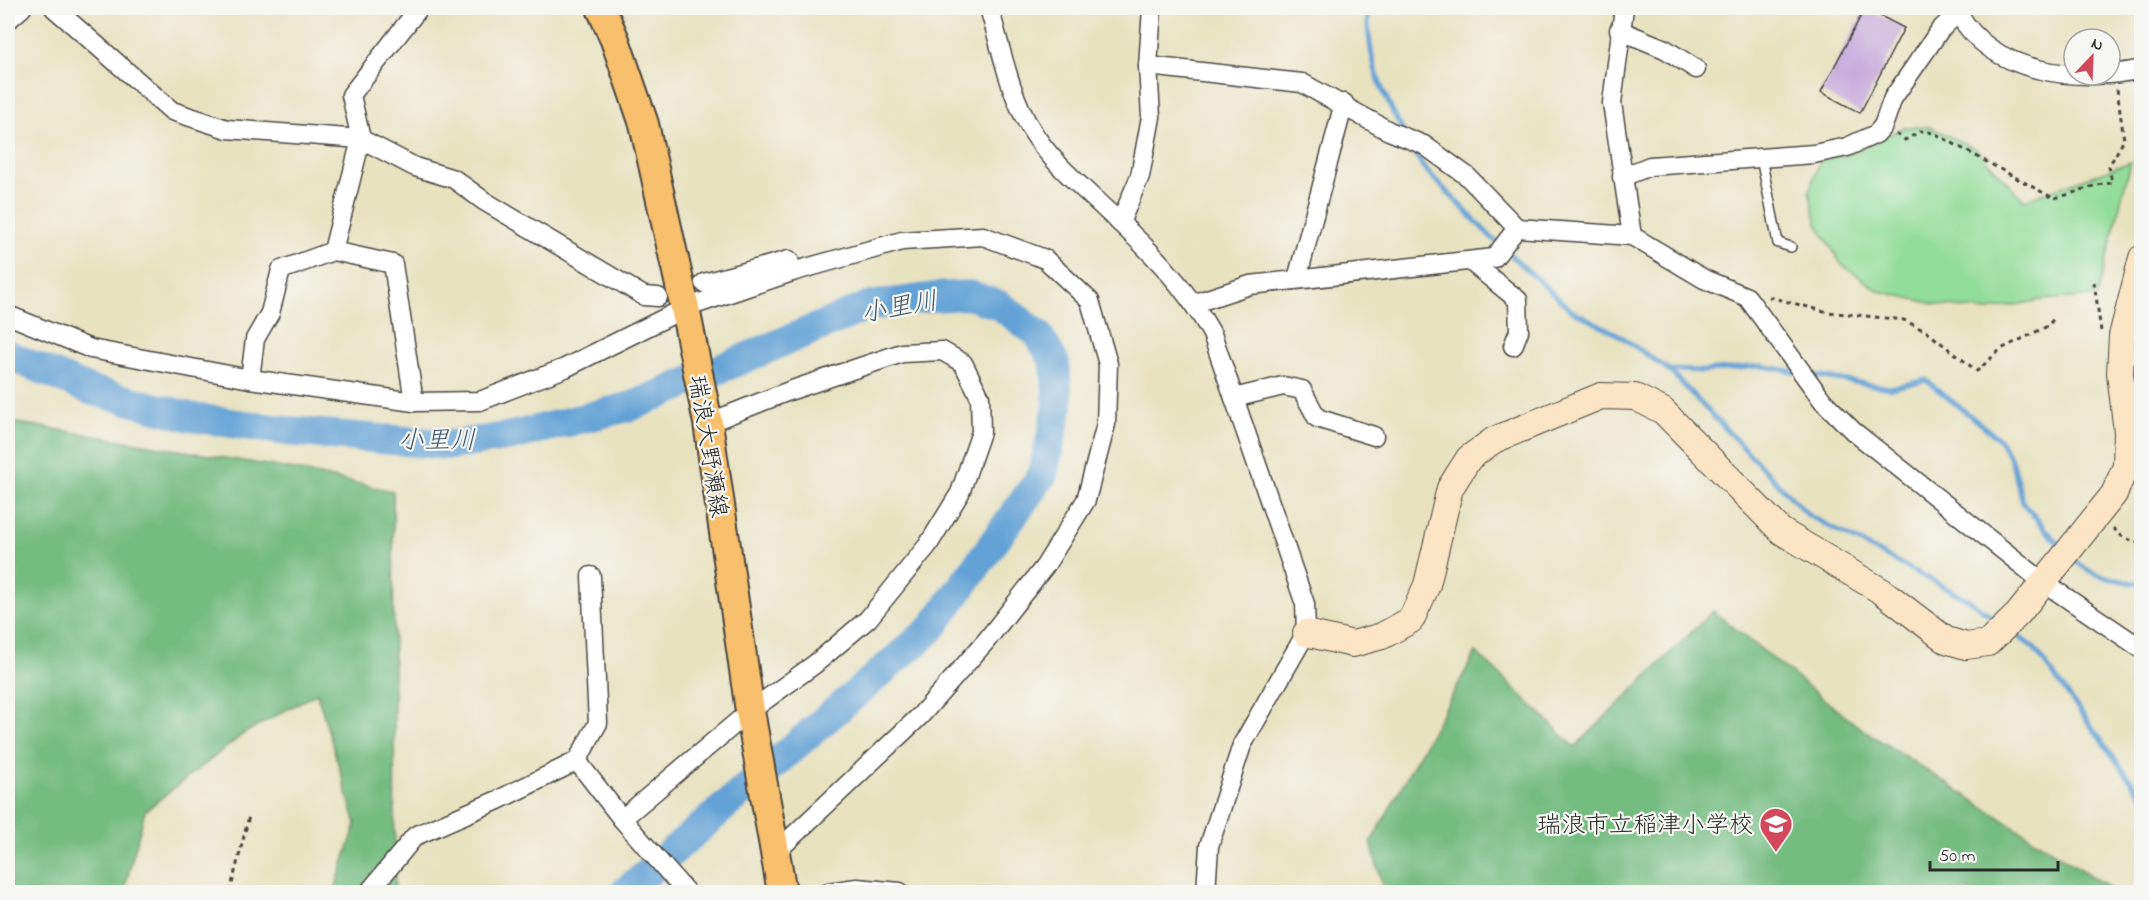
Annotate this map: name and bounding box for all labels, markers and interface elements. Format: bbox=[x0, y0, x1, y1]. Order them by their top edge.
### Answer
north arrow bbox=[2062, 27, 2122, 87]
text: N bbox=[2087, 32, 2107, 58]
water label: 小里川 bbox=[858, 283, 941, 334]
street label: 瑞浪大野瀬線 bbox=[678, 373, 735, 520]
water label: 小里川 bbox=[398, 423, 476, 461]
school or university icon: 瑞浪市立稲津小学校 bbox=[1758, 806, 1794, 853]
place label: 瑞浪市立稲津小学校 bbox=[1537, 809, 1753, 844]
scale bar bbox=[1930, 834, 2058, 872]
text: 50 m bbox=[1939, 844, 1976, 870]

